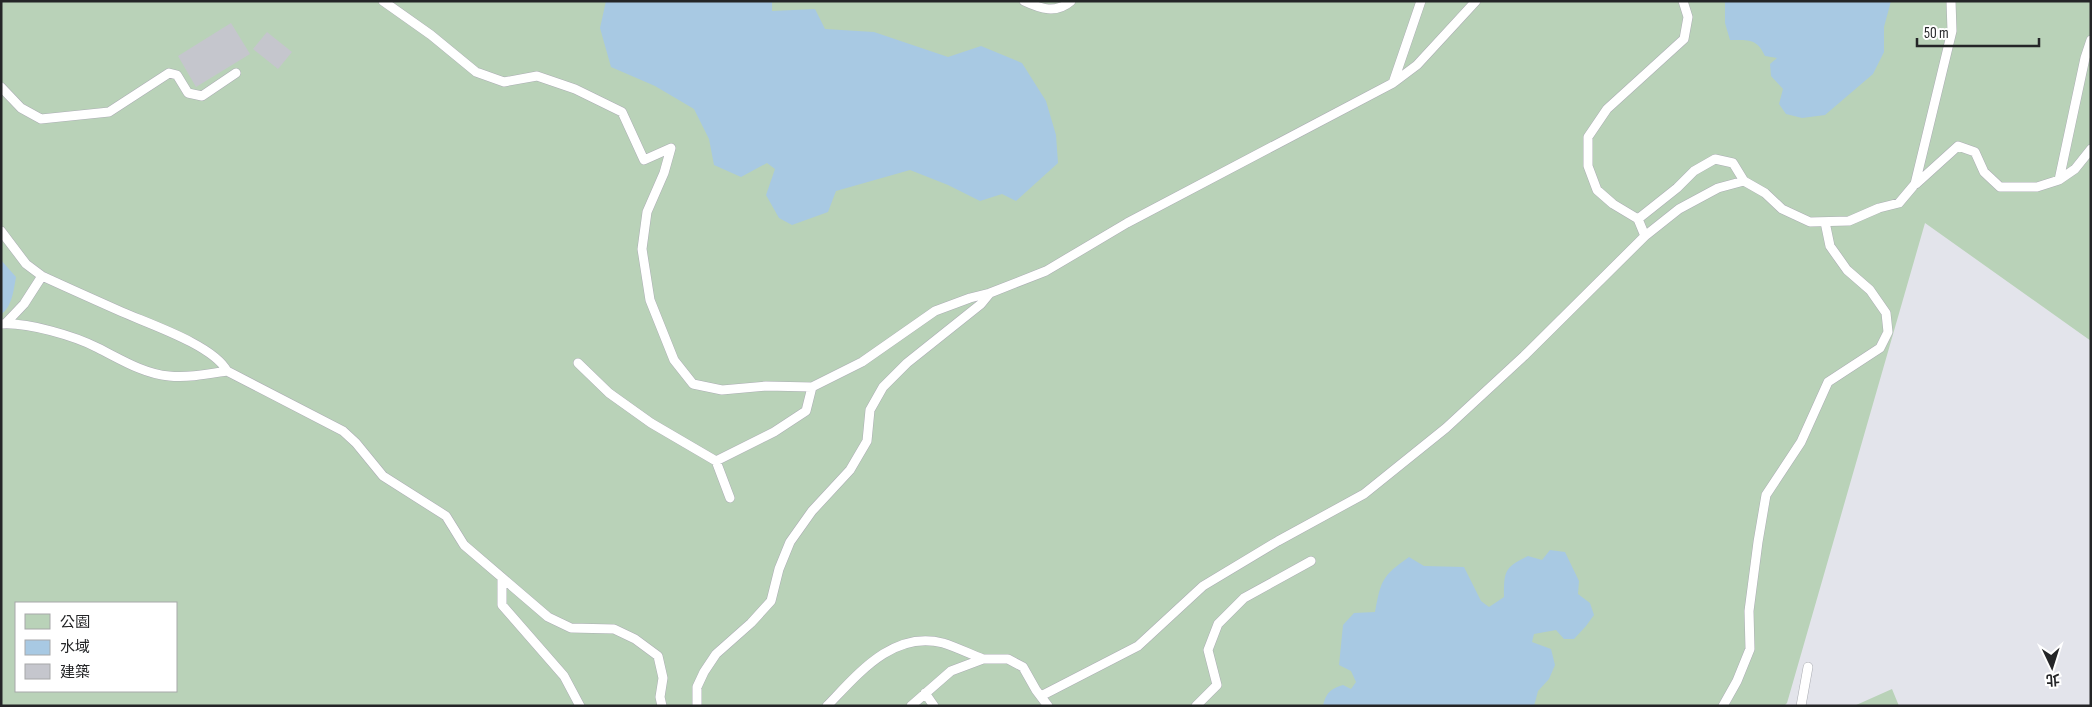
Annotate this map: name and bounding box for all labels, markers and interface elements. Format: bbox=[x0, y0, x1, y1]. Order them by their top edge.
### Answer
scale bar bbox=[1917, 15, 2040, 47]
text: 50 m bbox=[1924, 24, 1949, 43]
legend bbox=[15, 602, 178, 692]
text: 公園 bbox=[60, 613, 90, 632]
text: 水域 bbox=[60, 638, 90, 657]
north arrow bbox=[2027, 642, 2077, 692]
text: 建築 bbox=[60, 663, 90, 682]
text: 北 bbox=[2045, 671, 2060, 688]

